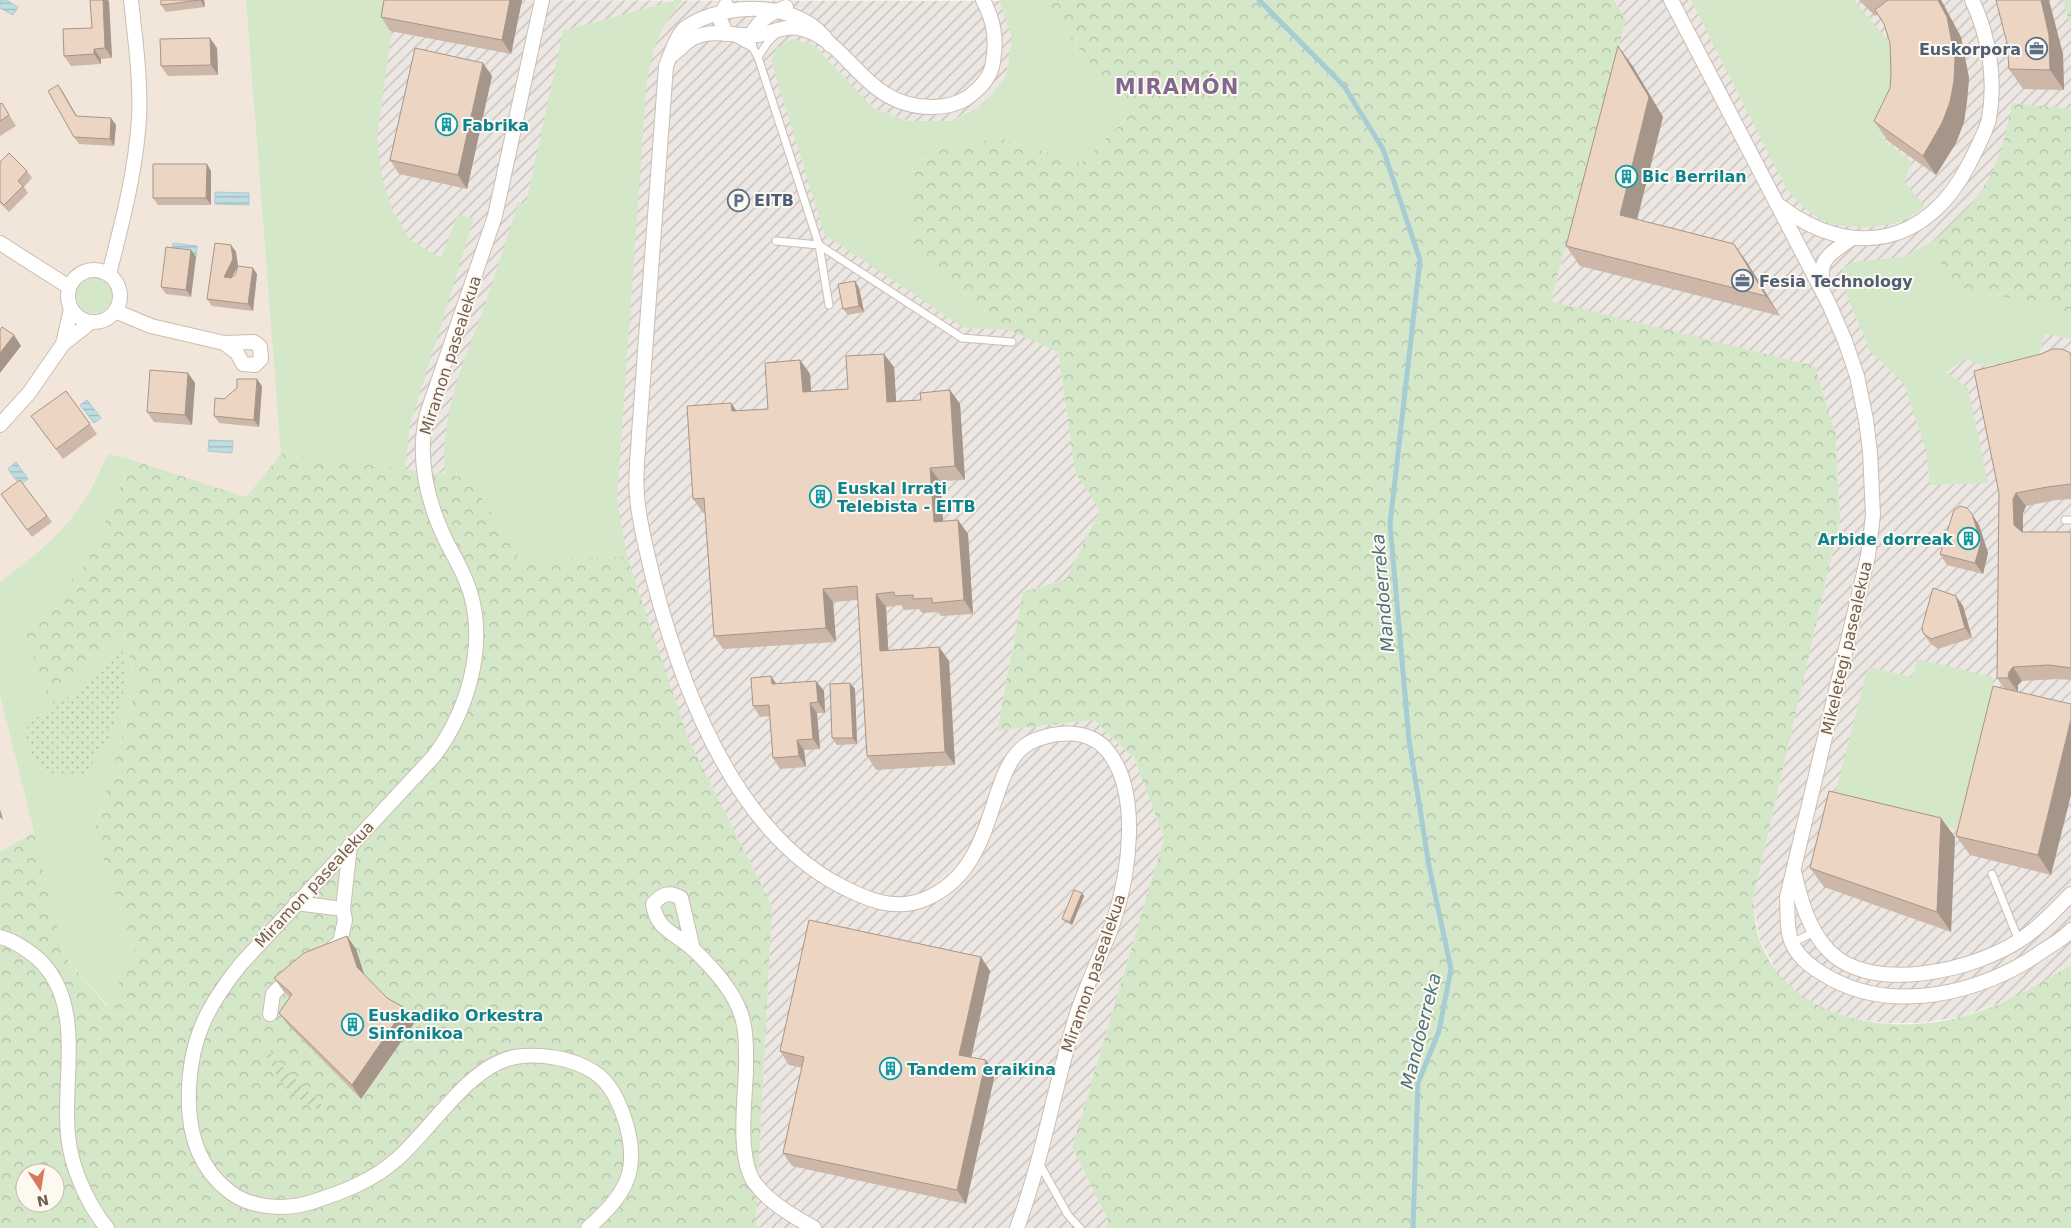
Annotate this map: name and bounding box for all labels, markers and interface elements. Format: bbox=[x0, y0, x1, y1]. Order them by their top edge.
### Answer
office icon: Euskorpora bbox=[2025, 37, 2049, 61]
place label: Euskorpora bbox=[1919, 40, 2021, 59]
district label: MIRAMÓN bbox=[1115, 74, 1239, 99]
building icon: Fabrika bbox=[434, 113, 458, 137]
place label: Fabrika bbox=[462, 116, 529, 135]
building icon: Bic Berrilan bbox=[1614, 164, 1638, 188]
place label: Bic Berrilan bbox=[1642, 167, 1747, 186]
parking icon: EITB bbox=[726, 188, 750, 212]
place label: EITB bbox=[754, 191, 794, 210]
office icon: Fesia Technology bbox=[1731, 269, 1755, 293]
place label: Fesia Technology bbox=[1759, 272, 1913, 291]
street label: Miramon pasealekua bbox=[416, 273, 485, 437]
place label: Euskal Irrati Telebista - EITB bbox=[837, 479, 976, 516]
building icon: Euskal Irrati Telebista - EITB bbox=[809, 485, 833, 509]
building icon: Arbide dorreak bbox=[1957, 527, 1981, 551]
place label: Arbide dorreak bbox=[1817, 530, 1953, 549]
water label: Mandoerreka bbox=[1367, 533, 1398, 653]
street label: Mikeletegi pasealekua bbox=[1817, 559, 1876, 737]
street label: Miramon pasealekua bbox=[251, 817, 378, 952]
street label: Miramon pasealekua bbox=[1057, 892, 1130, 1055]
water label: Mandoerreka bbox=[1396, 971, 1445, 1091]
place label: Euskadiko Orkestra Sinfonikoa bbox=[368, 1006, 543, 1043]
building icon: Euskadiko Orkestra Sinfonikoa bbox=[340, 1012, 364, 1036]
building icon: Tandem eraikina bbox=[879, 1057, 903, 1081]
place label: Tandem eraikina bbox=[907, 1060, 1056, 1079]
north arrow bbox=[15, 1163, 65, 1213]
text: N bbox=[35, 1192, 50, 1210]

